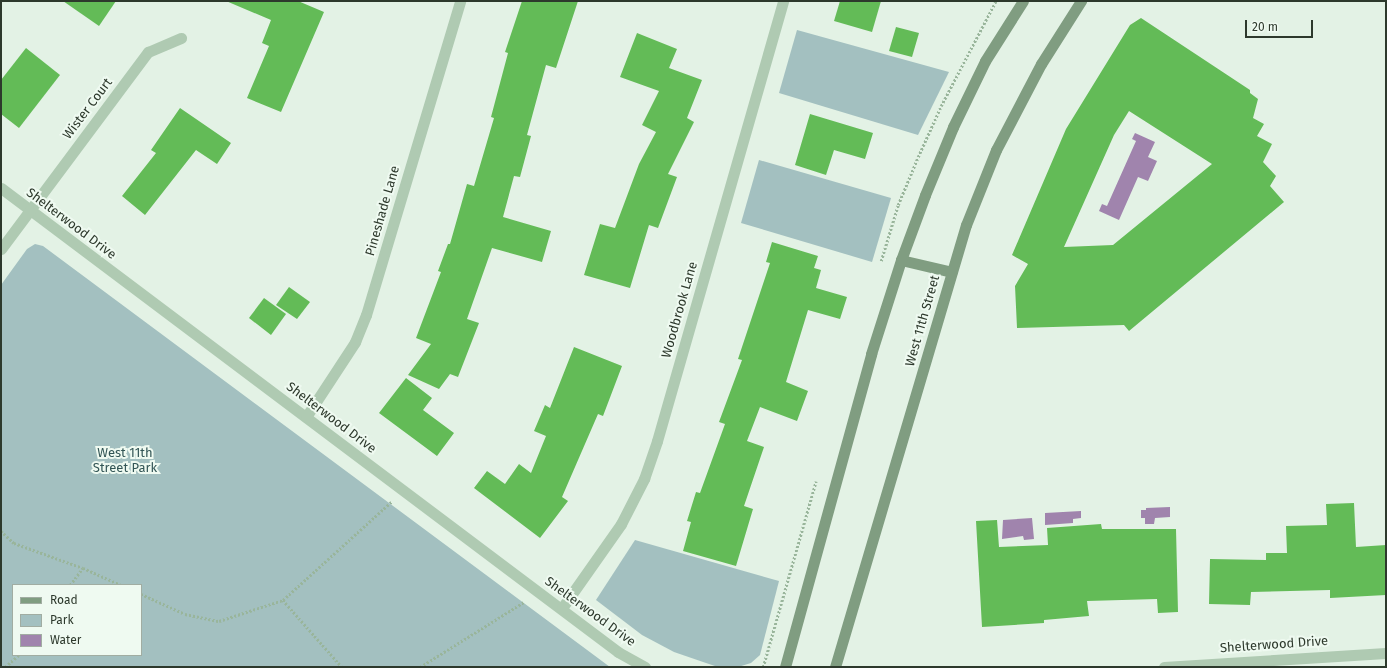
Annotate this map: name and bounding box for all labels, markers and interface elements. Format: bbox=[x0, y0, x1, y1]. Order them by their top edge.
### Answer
scale bar bbox=[1247, 12, 1315, 38]
text: 20 m bbox=[1252, 20, 1278, 34]
street label: Wister Court bbox=[60, 75, 116, 143]
street label: Pineshade Lane bbox=[363, 164, 403, 258]
street label: Shelterwood Drive bbox=[23, 185, 119, 263]
street label: Woodbrook Lane bbox=[659, 260, 701, 360]
street label: West 11th Street bbox=[903, 274, 943, 368]
street label: Shelterwood Drive bbox=[283, 379, 379, 457]
park label: West 11th Street Park bbox=[93, 446, 157, 477]
street label: Shelterwood Drive bbox=[542, 574, 638, 650]
legend bbox=[12, 584, 142, 656]
text: Road bbox=[50, 593, 78, 607]
text: Park bbox=[50, 613, 74, 627]
text: Water bbox=[50, 633, 81, 647]
street label: Shelterwood Drive bbox=[1219, 633, 1329, 657]

